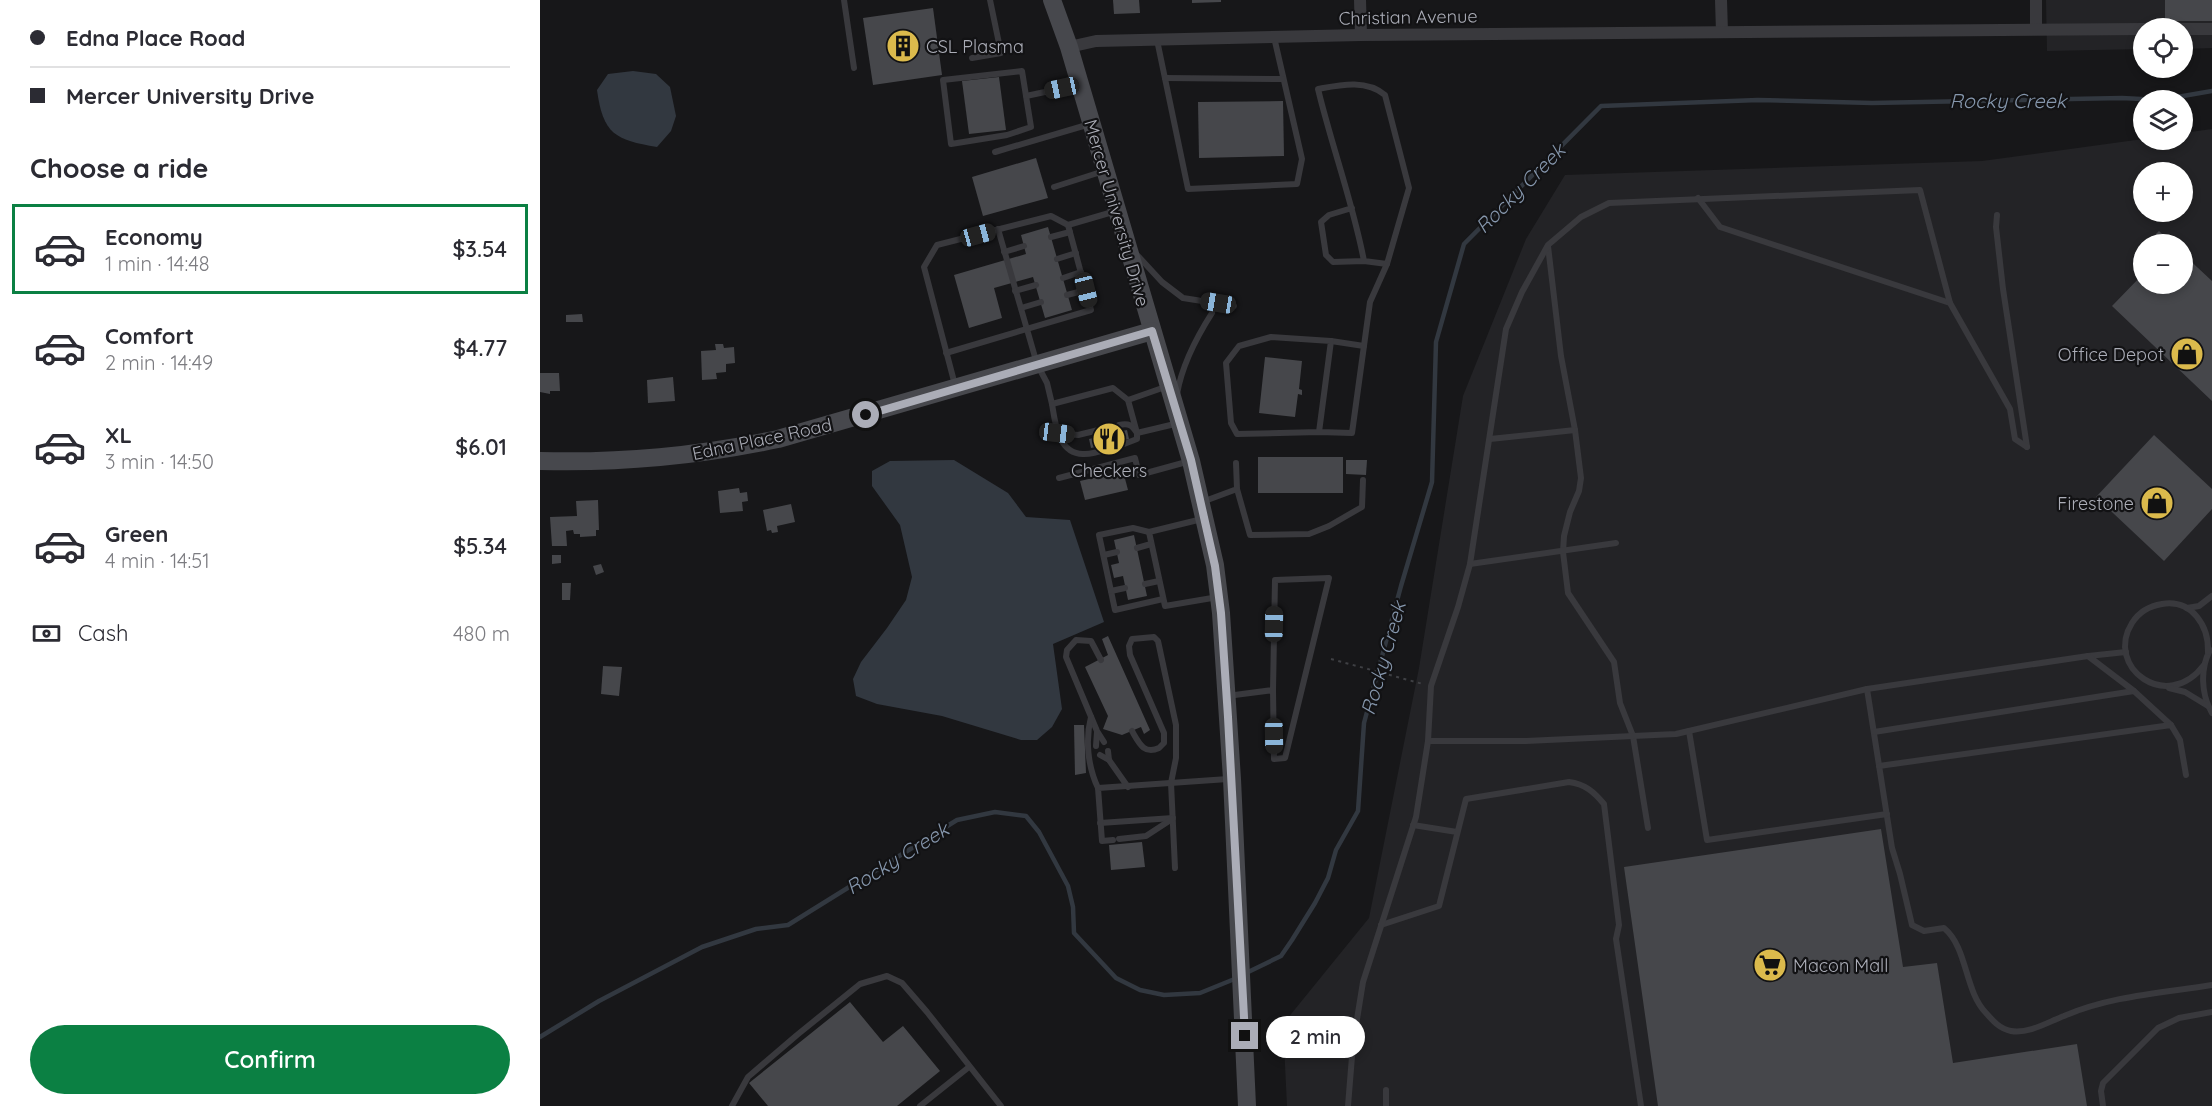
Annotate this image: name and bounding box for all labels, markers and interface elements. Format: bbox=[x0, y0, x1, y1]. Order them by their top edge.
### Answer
street label: Christian Avenue bbox=[1338, 4, 1478, 30]
map controls bbox=[2133, 18, 2193, 294]
button: locate bbox=[2133, 18, 2193, 78]
text: Edna Place Road bbox=[66, 24, 245, 52]
building icon: CSL Plasma bbox=[885, 28, 921, 64]
place label: CSL Plasma bbox=[926, 35, 1024, 58]
car bbox=[1043, 75, 1081, 101]
text: Mercer University Drive bbox=[66, 82, 314, 110]
water label: Rocky Creek bbox=[1950, 88, 2069, 113]
button: layers bbox=[2133, 90, 2193, 150]
street label: Mercer University Drive bbox=[1079, 117, 1155, 309]
water label: Rocky Creek bbox=[1470, 136, 1572, 238]
text: Choose a ride bbox=[30, 151, 208, 185]
button: + bbox=[2133, 162, 2193, 222]
icon: car bbox=[33, 222, 87, 276]
car bbox=[958, 222, 998, 248]
text: Economy bbox=[105, 223, 203, 251]
button: − bbox=[2133, 234, 2193, 294]
text: $3.54 bbox=[452, 235, 507, 263]
text: 1 min · 14:48 bbox=[105, 251, 209, 276]
car bbox=[1073, 270, 1099, 310]
car bbox=[1199, 291, 1237, 315]
icon: car bbox=[33, 321, 87, 375]
text: Comfort bbox=[105, 322, 194, 350]
text: $4.77 bbox=[453, 334, 507, 362]
shop icon: Office Depot bbox=[2169, 336, 2205, 372]
place label: Office Depot bbox=[2058, 343, 2164, 366]
text: 2 min · 14:49 bbox=[105, 350, 213, 375]
route start bbox=[852, 401, 879, 428]
street label: Edna Place Road bbox=[690, 413, 834, 465]
icon: car bbox=[33, 420, 87, 474]
text: XL bbox=[105, 421, 132, 449]
restaurant icon: Checkers bbox=[1091, 421, 1127, 457]
car bbox=[1038, 422, 1076, 444]
text: $6.01 bbox=[455, 433, 507, 461]
text: 3 min · 14:50 bbox=[105, 449, 214, 474]
place label: Checkers bbox=[1071, 459, 1147, 482]
shop icon: Firestone bbox=[2139, 485, 2175, 521]
place label: Firestone bbox=[2057, 492, 2134, 515]
icon: car bbox=[33, 519, 87, 573]
text: Green bbox=[105, 520, 168, 548]
text: $5.34 bbox=[453, 532, 507, 560]
text: 4 min · 14:51 bbox=[105, 548, 210, 573]
water label: Rocky Creek bbox=[1355, 596, 1412, 718]
car bbox=[1265, 606, 1283, 642]
icon: cash bbox=[30, 617, 63, 650]
text: Cash bbox=[78, 619, 129, 647]
text: 480 m bbox=[453, 621, 510, 646]
car bbox=[1265, 718, 1283, 754]
water label: Rocky Creek bbox=[841, 815, 955, 900]
supermarket icon: Macon Mall bbox=[1752, 947, 1788, 983]
place label: Macon Mall bbox=[1793, 954, 1888, 977]
callout: 2 min bbox=[1266, 1015, 1365, 1057]
route end bbox=[1231, 1022, 1258, 1049]
text: 2 min bbox=[1290, 1024, 1341, 1049]
button: Confirm bbox=[30, 1025, 510, 1094]

